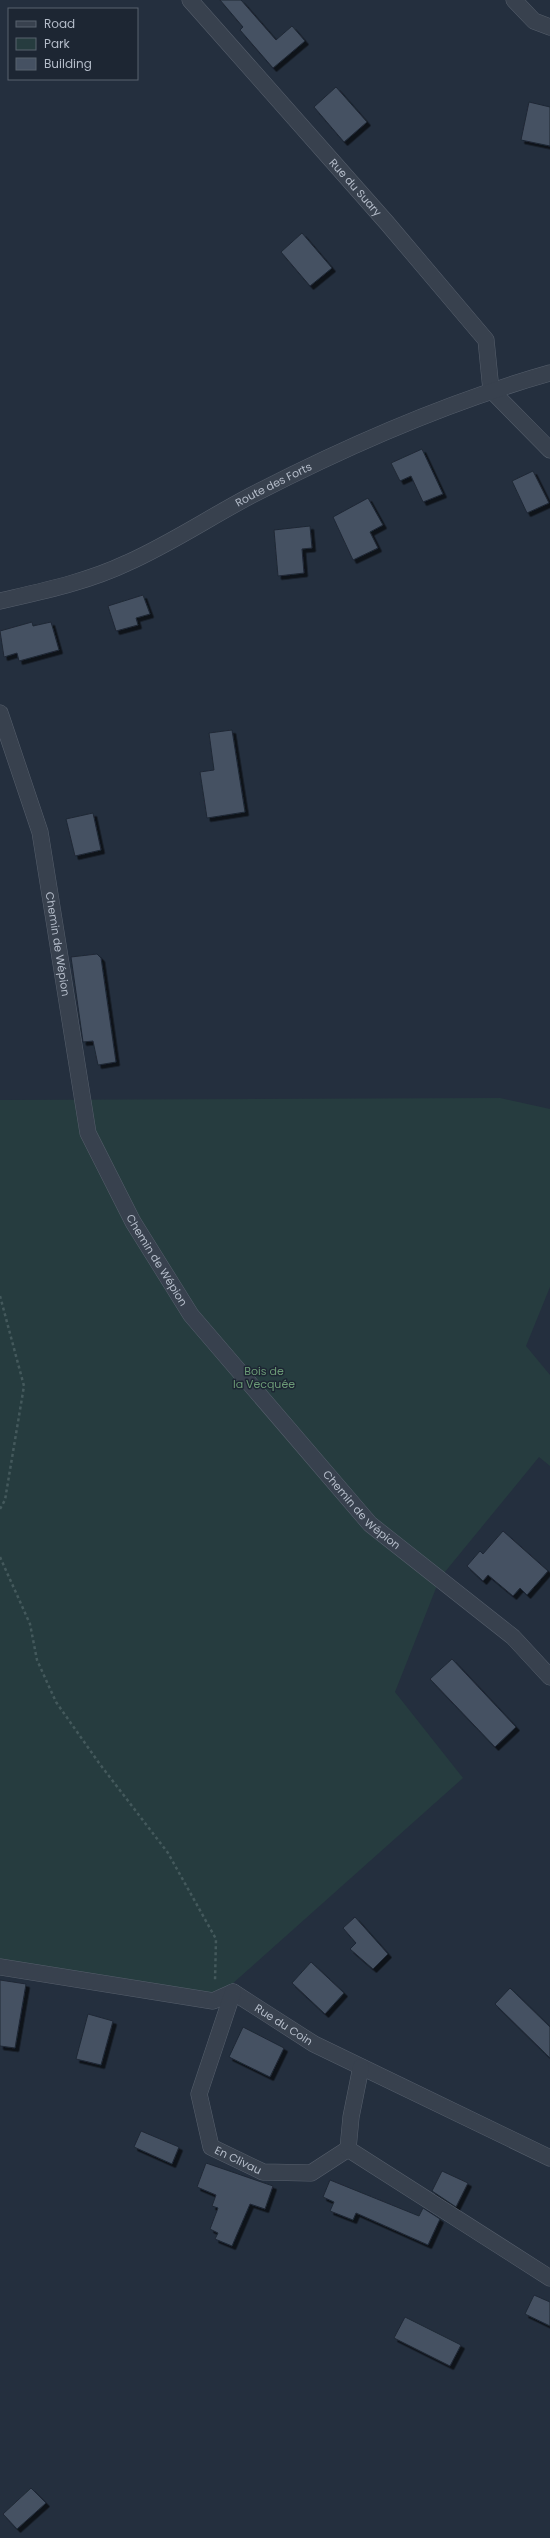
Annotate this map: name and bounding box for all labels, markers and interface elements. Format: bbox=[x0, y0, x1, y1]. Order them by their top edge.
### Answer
legend bbox=[8, 8, 138, 80]
text: Road bbox=[44, 15, 75, 32]
text: Park bbox=[44, 35, 71, 52]
text: Building bbox=[44, 55, 92, 72]
street label: Rue du Suary bbox=[326, 155, 386, 220]
street label: Route des Forts bbox=[232, 458, 315, 511]
street label: Chemin de Wépion bbox=[42, 891, 74, 997]
street label: Chemin de Wépion bbox=[122, 1211, 191, 1309]
park label: Bois de la Vecquée bbox=[233, 1363, 295, 1392]
street label: Chemin de Wépion bbox=[319, 1467, 404, 1553]
street label: Rue du Coin bbox=[252, 2000, 316, 2049]
street label: En Clivau bbox=[212, 2142, 264, 2178]

